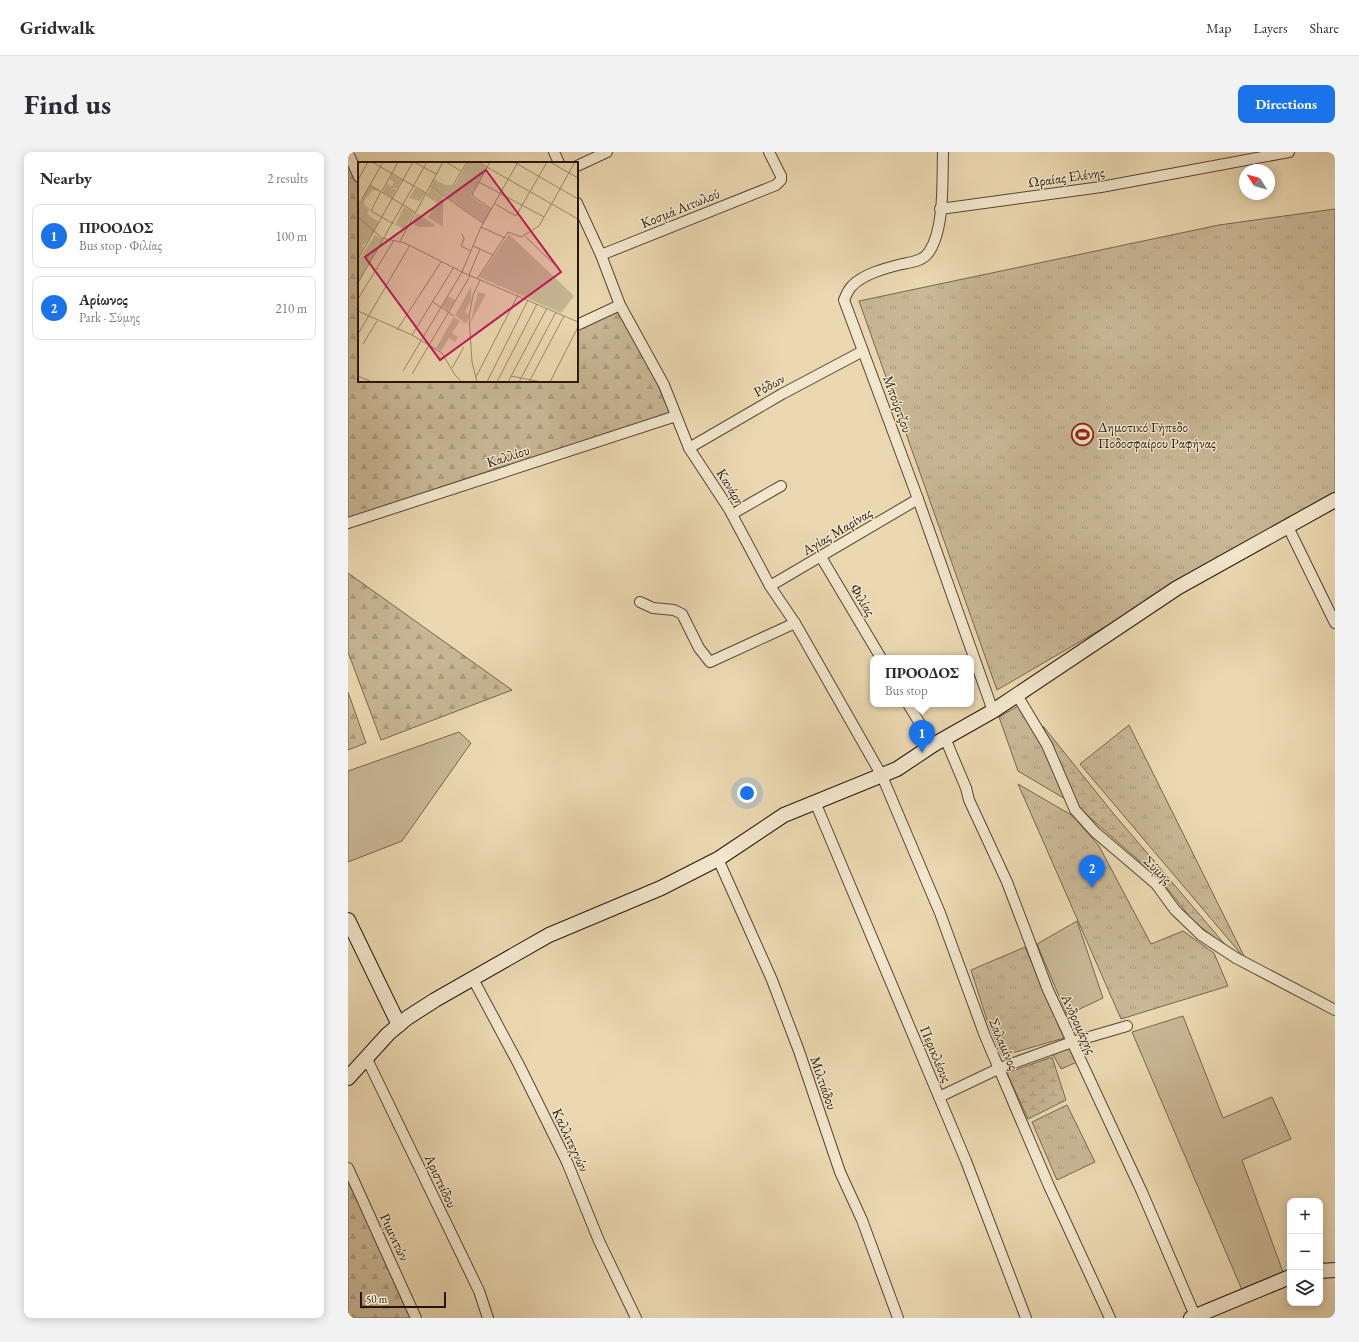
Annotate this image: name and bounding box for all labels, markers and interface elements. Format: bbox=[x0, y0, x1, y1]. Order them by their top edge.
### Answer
text: Gridwalk bbox=[20, 15, 95, 40]
text: Map bbox=[1206, 19, 1231, 37]
text: Layers bbox=[1253, 19, 1288, 37]
text: Share bbox=[1310, 19, 1339, 37]
button: Directions bbox=[1238, 85, 1335, 123]
text: Find us bbox=[24, 86, 111, 122]
inset map bbox=[358, 162, 578, 382]
street label: Ωραίας Ελένης bbox=[1026, 163, 1106, 191]
north arrow bbox=[1239, 164, 1275, 200]
text: Nearby bbox=[40, 167, 92, 189]
text: 2 results bbox=[267, 170, 308, 187]
street label: Κοσμά Αιτωλού bbox=[638, 184, 722, 232]
text: ΠΡΟΟΔΟΣ bbox=[79, 218, 153, 237]
text: 1 bbox=[51, 228, 57, 245]
text: 100 m bbox=[276, 228, 307, 245]
text: Bus stop · Φιλίας bbox=[79, 237, 162, 254]
text: Αρίωνος bbox=[79, 290, 128, 309]
text: 2 bbox=[51, 300, 57, 317]
text: 210 m bbox=[276, 300, 307, 317]
text: Park · Σύμης bbox=[79, 309, 140, 326]
street label: Ρόδων bbox=[750, 369, 788, 401]
street label: Μπούρτζου bbox=[879, 373, 917, 435]
place label: Δημοτικό Γήπεδο Ποδοσφαίρου Ραφήνας bbox=[1098, 418, 1216, 452]
sports icon: Δημοτικό Γήπεδο Ποδοσφαίρου Ραφήνας bbox=[1070, 422, 1096, 448]
street label: Καλλίου bbox=[484, 441, 532, 471]
street label: Κανάρη bbox=[713, 465, 749, 509]
street label: Αγίας Μαρίνας bbox=[798, 503, 875, 559]
street label: Φιλίας bbox=[846, 580, 880, 620]
popup bbox=[870, 655, 974, 707]
text: ΠΡΟΟΔΟΣ bbox=[885, 663, 959, 682]
text: Bus stop bbox=[885, 682, 928, 699]
pin: 1 bbox=[909, 720, 935, 753]
your location bbox=[737, 783, 757, 803]
street label: Σύμης bbox=[1140, 852, 1176, 888]
pin: 2 bbox=[1079, 855, 1105, 888]
street label: Ανδρομάχης bbox=[1057, 990, 1101, 1057]
street label: Σαλαμίνος bbox=[985, 1015, 1023, 1073]
street label: Περικλέους bbox=[916, 1023, 956, 1085]
street label: Μιλτιάδου bbox=[806, 1054, 842, 1112]
street label: Καλλιτεχνών bbox=[548, 1105, 594, 1175]
street label: Αριστείδου bbox=[420, 1150, 461, 1211]
map controls bbox=[1287, 1198, 1323, 1306]
button: + bbox=[1287, 1198, 1323, 1234]
street label: Ριμινιτών bbox=[376, 1210, 414, 1264]
button: − bbox=[1287, 1234, 1323, 1270]
button: layers bbox=[1287, 1270, 1323, 1306]
scale bar bbox=[360, 1290, 446, 1309]
text: 50 m bbox=[366, 1292, 387, 1306]

